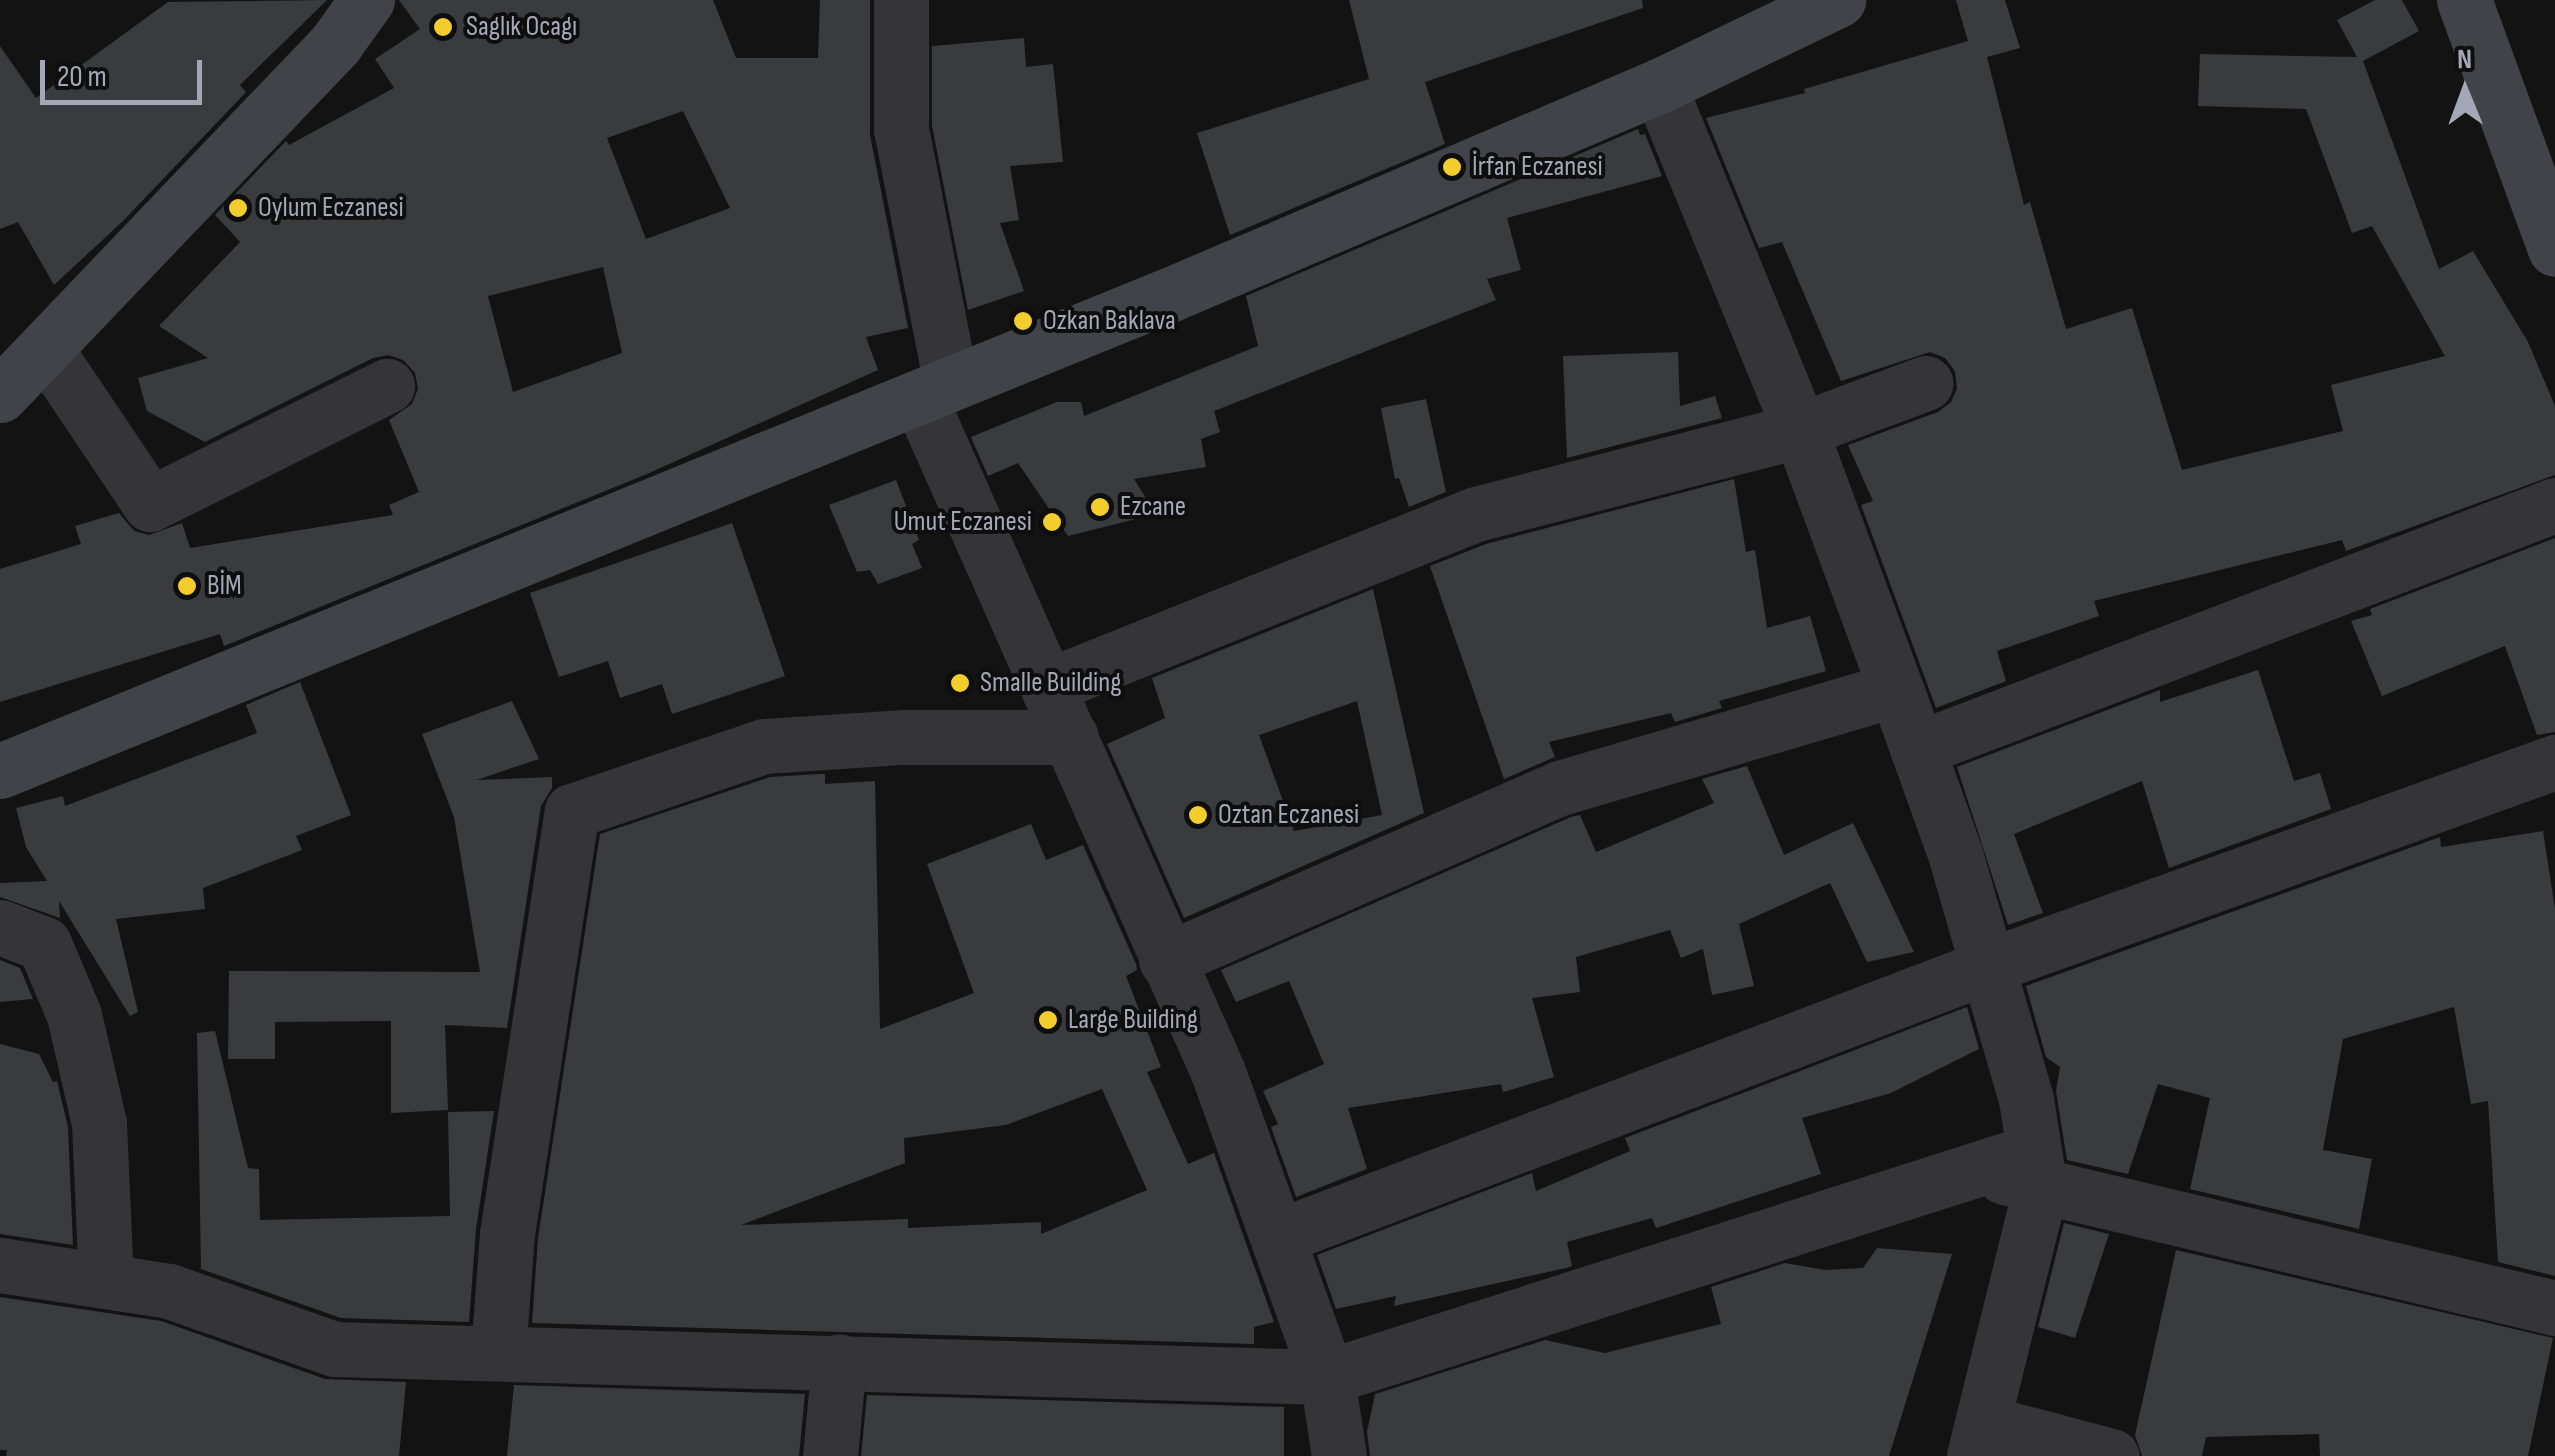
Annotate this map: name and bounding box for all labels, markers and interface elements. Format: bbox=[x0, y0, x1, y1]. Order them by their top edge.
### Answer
place label: Saglık Ocagı bbox=[466, 10, 577, 44]
marker: Saglık Ocagı bbox=[430, 14, 456, 40]
scale bar bbox=[45, 40, 208, 102]
north arrow bbox=[2415, 40, 2515, 140]
text: N bbox=[2457, 43, 2472, 76]
text: 20 m bbox=[57, 59, 107, 95]
place label: İrfan Eczanesi bbox=[1472, 150, 1603, 184]
marker: İrfan Eczanesi bbox=[1441, 156, 1463, 178]
place label: Oylum Eczanesi bbox=[258, 191, 404, 225]
marker: Oylum Eczanesi bbox=[227, 197, 249, 219]
place label: Ozkan Baklava bbox=[1043, 304, 1176, 338]
marker: Ozkan Baklava bbox=[1012, 310, 1034, 332]
place label: Ezcane bbox=[1120, 490, 1186, 524]
marker: Ezcane bbox=[1089, 496, 1111, 518]
place label: Umut Eczanesi bbox=[894, 505, 1032, 539]
marker: Umut Eczanesi bbox=[1041, 511, 1063, 533]
place label: BİM bbox=[207, 569, 242, 603]
marker: BİM bbox=[176, 575, 198, 597]
place label: Smalle Building bbox=[980, 666, 1121, 700]
marker: Smalle Building bbox=[949, 672, 971, 694]
place label: Oztan Eczanesi bbox=[1218, 798, 1359, 832]
marker: Oztan Eczanesi bbox=[1187, 804, 1209, 826]
place label: Large Building bbox=[1068, 1003, 1198, 1037]
marker: Large Building bbox=[1037, 1009, 1059, 1031]

